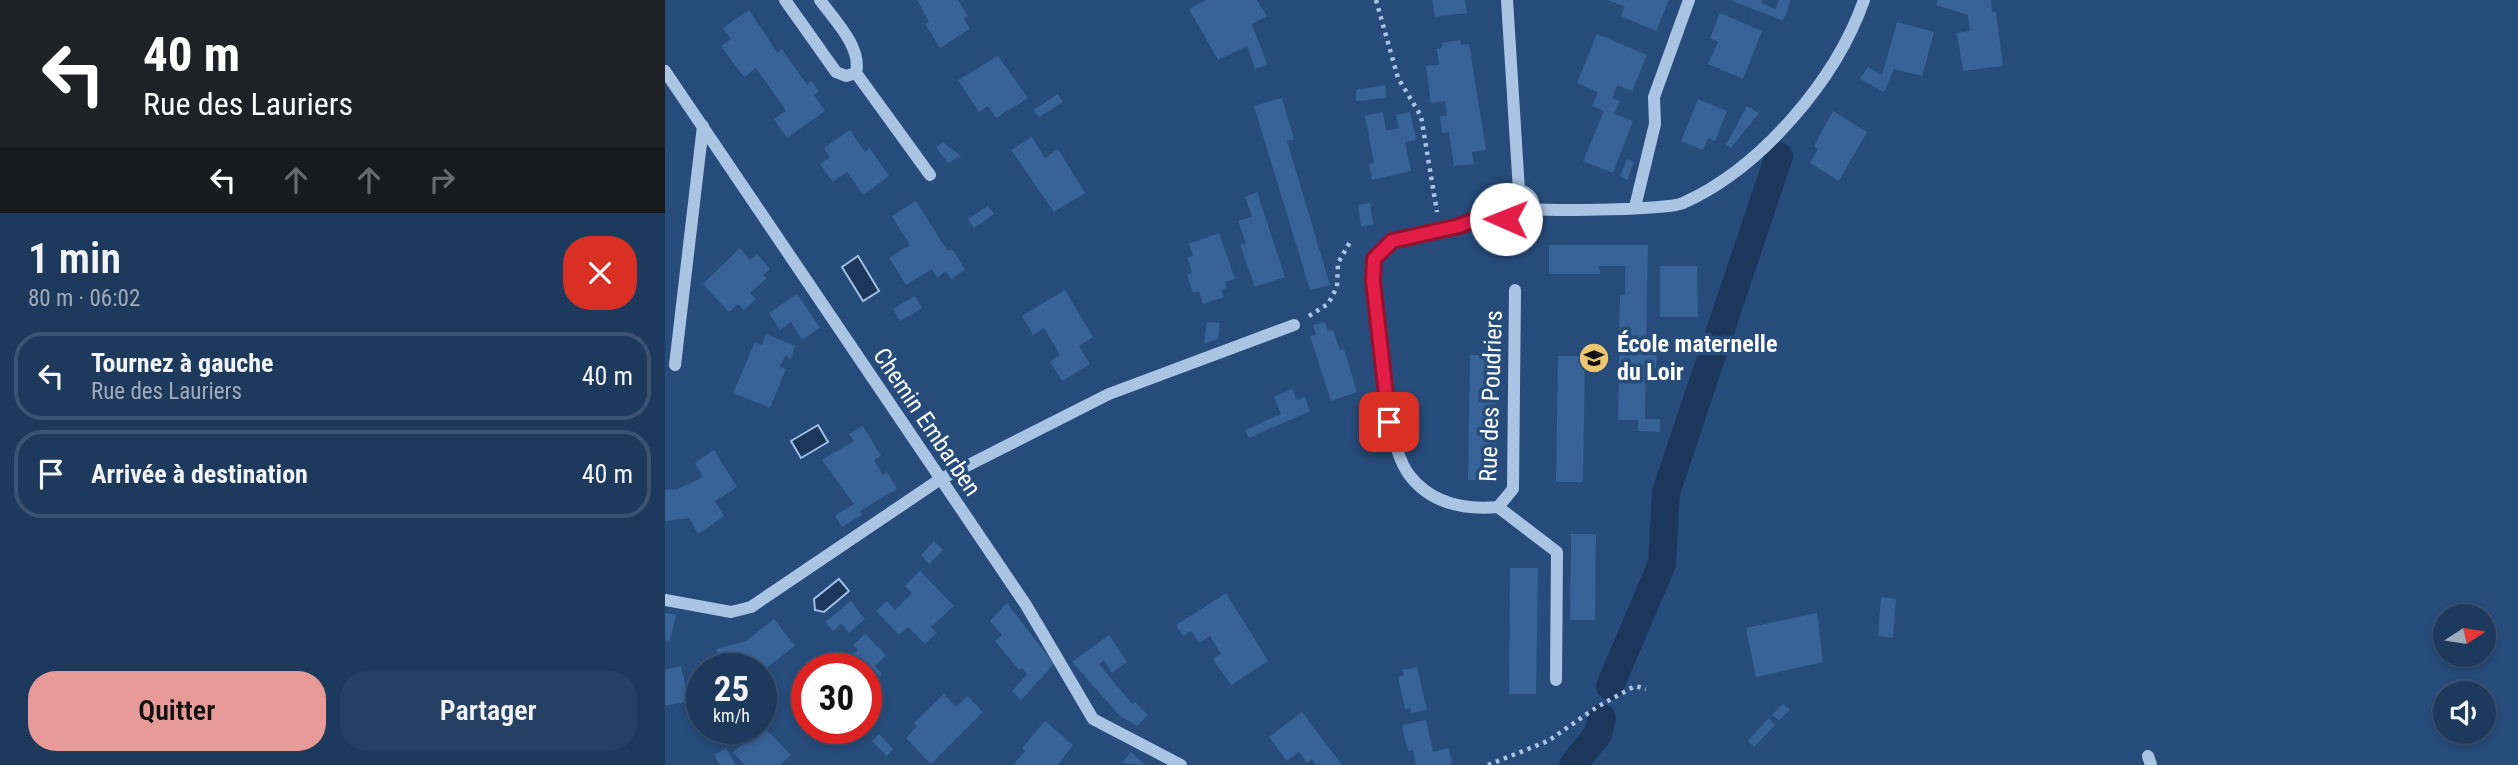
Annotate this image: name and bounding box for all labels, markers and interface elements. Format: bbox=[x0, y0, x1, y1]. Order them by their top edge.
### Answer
text: 40 m bbox=[143, 26, 240, 83]
icon: left bbox=[28, 28, 119, 119]
text: Rue des Lauriers bbox=[143, 85, 353, 123]
icon: left bbox=[204, 161, 242, 199]
icon: ahead bbox=[277, 161, 315, 199]
icon: ahead bbox=[350, 161, 388, 199]
icon: right bbox=[423, 161, 461, 199]
position arrow bbox=[1469, 182, 1543, 256]
text: 1 min bbox=[28, 234, 121, 283]
button: close bbox=[563, 236, 637, 310]
text: 80 m · 06:02 bbox=[28, 285, 140, 312]
street label: Rue des Poudriers bbox=[1474, 310, 1508, 482]
place label: École maternelle du Loir bbox=[1617, 330, 1777, 386]
school or university icon: École maternelle du Loir bbox=[1577, 341, 1611, 375]
street label: Chemin Embarben bbox=[867, 343, 987, 501]
text: Tournez à gauche bbox=[91, 348, 273, 378]
icon: left bbox=[32, 357, 70, 395]
text: 40 m bbox=[582, 361, 633, 391]
text: Rue des Lauriers bbox=[91, 378, 242, 405]
pin bbox=[1359, 392, 1419, 452]
icon: arrive bbox=[1370, 403, 1408, 441]
icon: arrive bbox=[32, 455, 70, 493]
text: Arrivée à destination bbox=[91, 459, 308, 489]
text: 40 m bbox=[582, 459, 633, 489]
north arrow bbox=[2433, 604, 2495, 667]
map controls bbox=[2433, 604, 2496, 744]
speed limit sign: 30 bbox=[791, 653, 882, 744]
text: 25 bbox=[714, 669, 749, 710]
button: Quitter bbox=[28, 671, 326, 751]
button: Partager bbox=[340, 671, 637, 751]
button: sound bbox=[2433, 681, 2496, 744]
text: km/h bbox=[713, 705, 750, 726]

